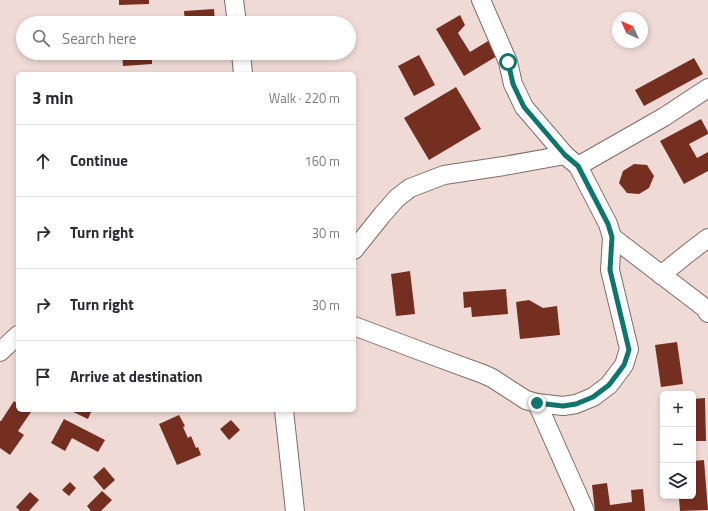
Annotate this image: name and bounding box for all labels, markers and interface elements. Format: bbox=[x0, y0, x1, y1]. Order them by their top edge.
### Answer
north arrow bbox=[612, 12, 648, 48]
search box bbox=[16, 16, 356, 60]
icon: search bbox=[30, 27, 52, 49]
text: Search here bbox=[62, 27, 136, 50]
route start bbox=[499, 53, 517, 71]
text: 3 min bbox=[32, 85, 73, 111]
text: Walk · 220 m bbox=[269, 88, 340, 108]
text: Continue bbox=[70, 149, 128, 172]
icon: ahead bbox=[32, 150, 54, 172]
text: 160 m bbox=[304, 151, 340, 171]
text: Turn right bbox=[70, 221, 134, 244]
icon: right bbox=[32, 222, 54, 244]
text: 30 m bbox=[312, 223, 340, 243]
text: Turn right bbox=[70, 293, 134, 316]
icon: right bbox=[32, 294, 54, 316]
text: 30 m bbox=[312, 295, 340, 315]
text: Arrive at destination bbox=[70, 365, 203, 388]
icon: arrive bbox=[32, 366, 54, 388]
map controls bbox=[660, 391, 696, 499]
button: + bbox=[660, 391, 696, 427]
route end bbox=[528, 394, 546, 412]
button: − bbox=[660, 427, 696, 463]
button: layers bbox=[660, 463, 696, 499]

